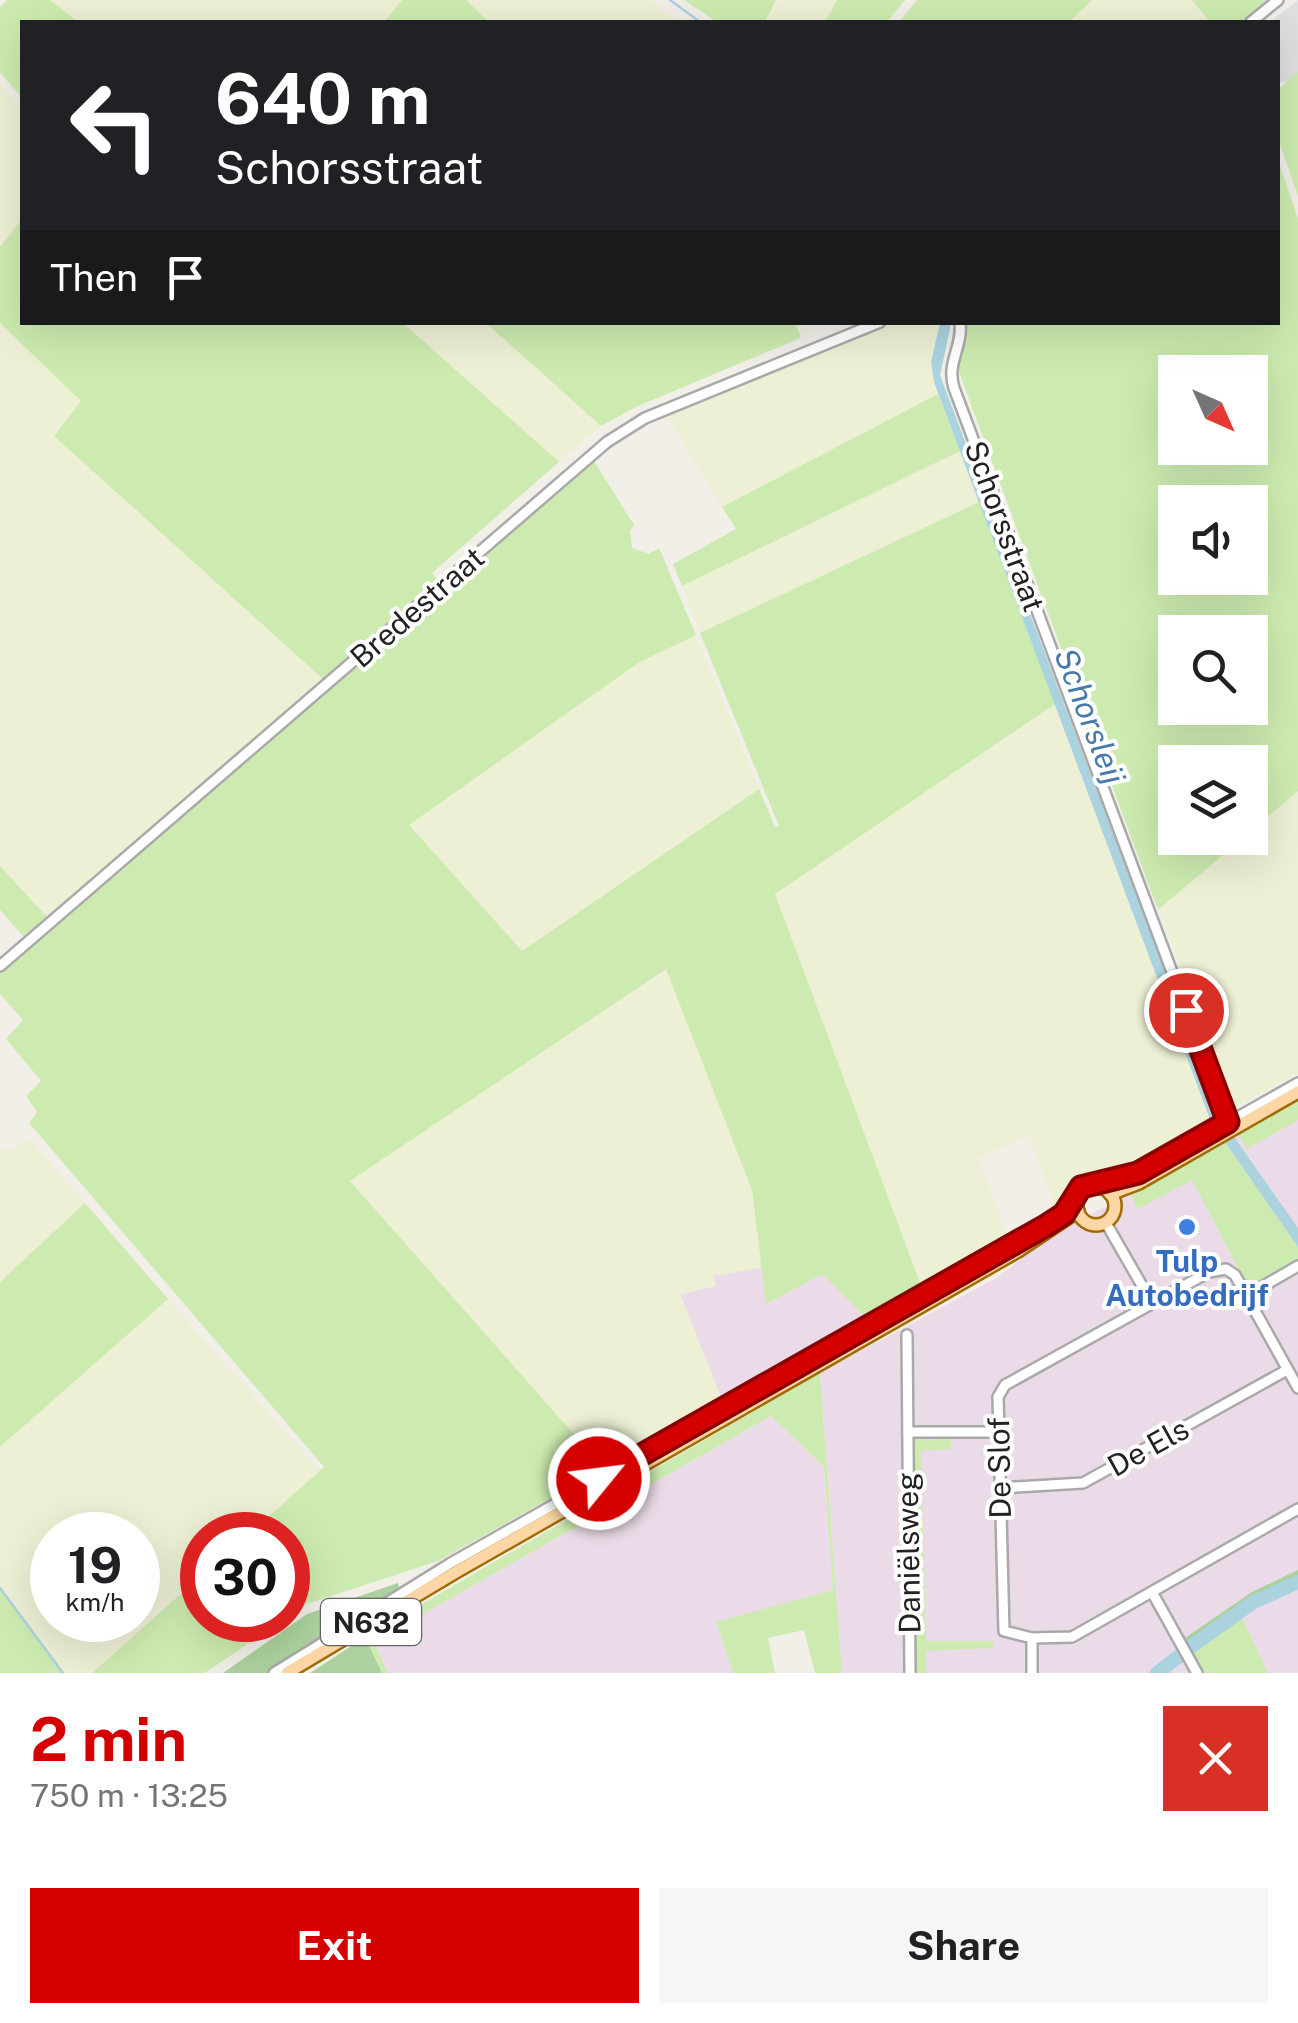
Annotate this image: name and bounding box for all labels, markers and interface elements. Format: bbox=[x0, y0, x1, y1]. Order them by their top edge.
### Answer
text: 640 m bbox=[215, 57, 431, 140]
icon: left bbox=[50, 60, 180, 190]
text: Schorsstraat bbox=[215, 141, 484, 194]
icon: arrive bbox=[158, 250, 213, 305]
text: Then bbox=[50, 255, 138, 300]
north arrow bbox=[1158, 355, 1268, 465]
map controls bbox=[1158, 355, 1268, 855]
street label: Schorsstraat bbox=[957, 436, 1053, 616]
button: sound bbox=[1158, 485, 1268, 595]
street label: Bredestraat bbox=[343, 539, 491, 675]
button: search bbox=[1158, 615, 1268, 725]
water label: Schorsleij bbox=[1047, 643, 1133, 789]
button: layers bbox=[1158, 745, 1268, 855]
pin bbox=[1144, 968, 1229, 1053]
icon: arrive bbox=[1159, 983, 1214, 1038]
marker: Tulp Autobedrijf bbox=[1176, 1216, 1198, 1238]
place label: Tulp Autobedrijf bbox=[1105, 1243, 1269, 1313]
street label: De Els bbox=[1101, 1410, 1195, 1484]
street label: De Slof bbox=[980, 1417, 1018, 1519]
position arrow bbox=[547, 1427, 651, 1531]
street label: Daniëlsweg bbox=[889, 1472, 927, 1634]
speed limit sign: 30 bbox=[180, 1512, 310, 1642]
text: 19 bbox=[68, 1535, 122, 1594]
text: km/h bbox=[66, 1587, 124, 1617]
road number: N632 bbox=[321, 1599, 421, 1645]
text: 2 min bbox=[30, 1704, 187, 1775]
button: close bbox=[1163, 1706, 1268, 1811]
text: 750 m · 13:25 bbox=[30, 1777, 228, 1814]
button: Exit bbox=[30, 1888, 639, 2003]
button: Share bbox=[659, 1888, 1268, 2003]

